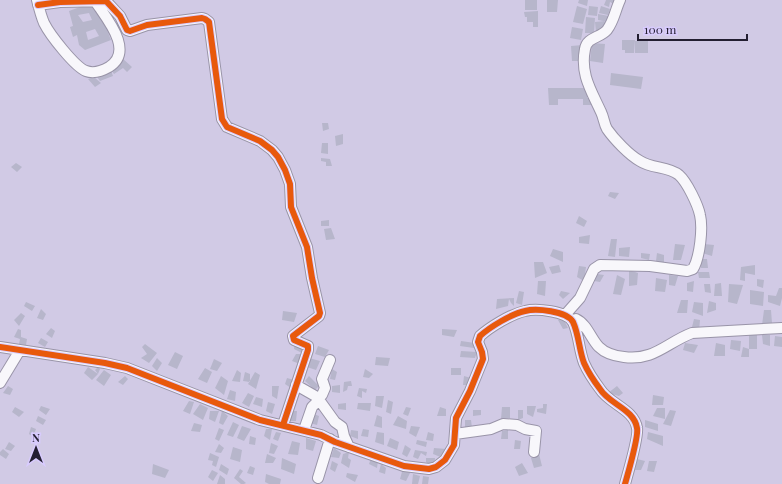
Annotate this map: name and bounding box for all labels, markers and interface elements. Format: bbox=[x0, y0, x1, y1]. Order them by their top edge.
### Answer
scale bar bbox=[638, 16, 747, 42]
text: 100 m bbox=[644, 21, 677, 37]
north arrow bbox=[16, 428, 56, 468]
text: N bbox=[32, 430, 40, 445]

